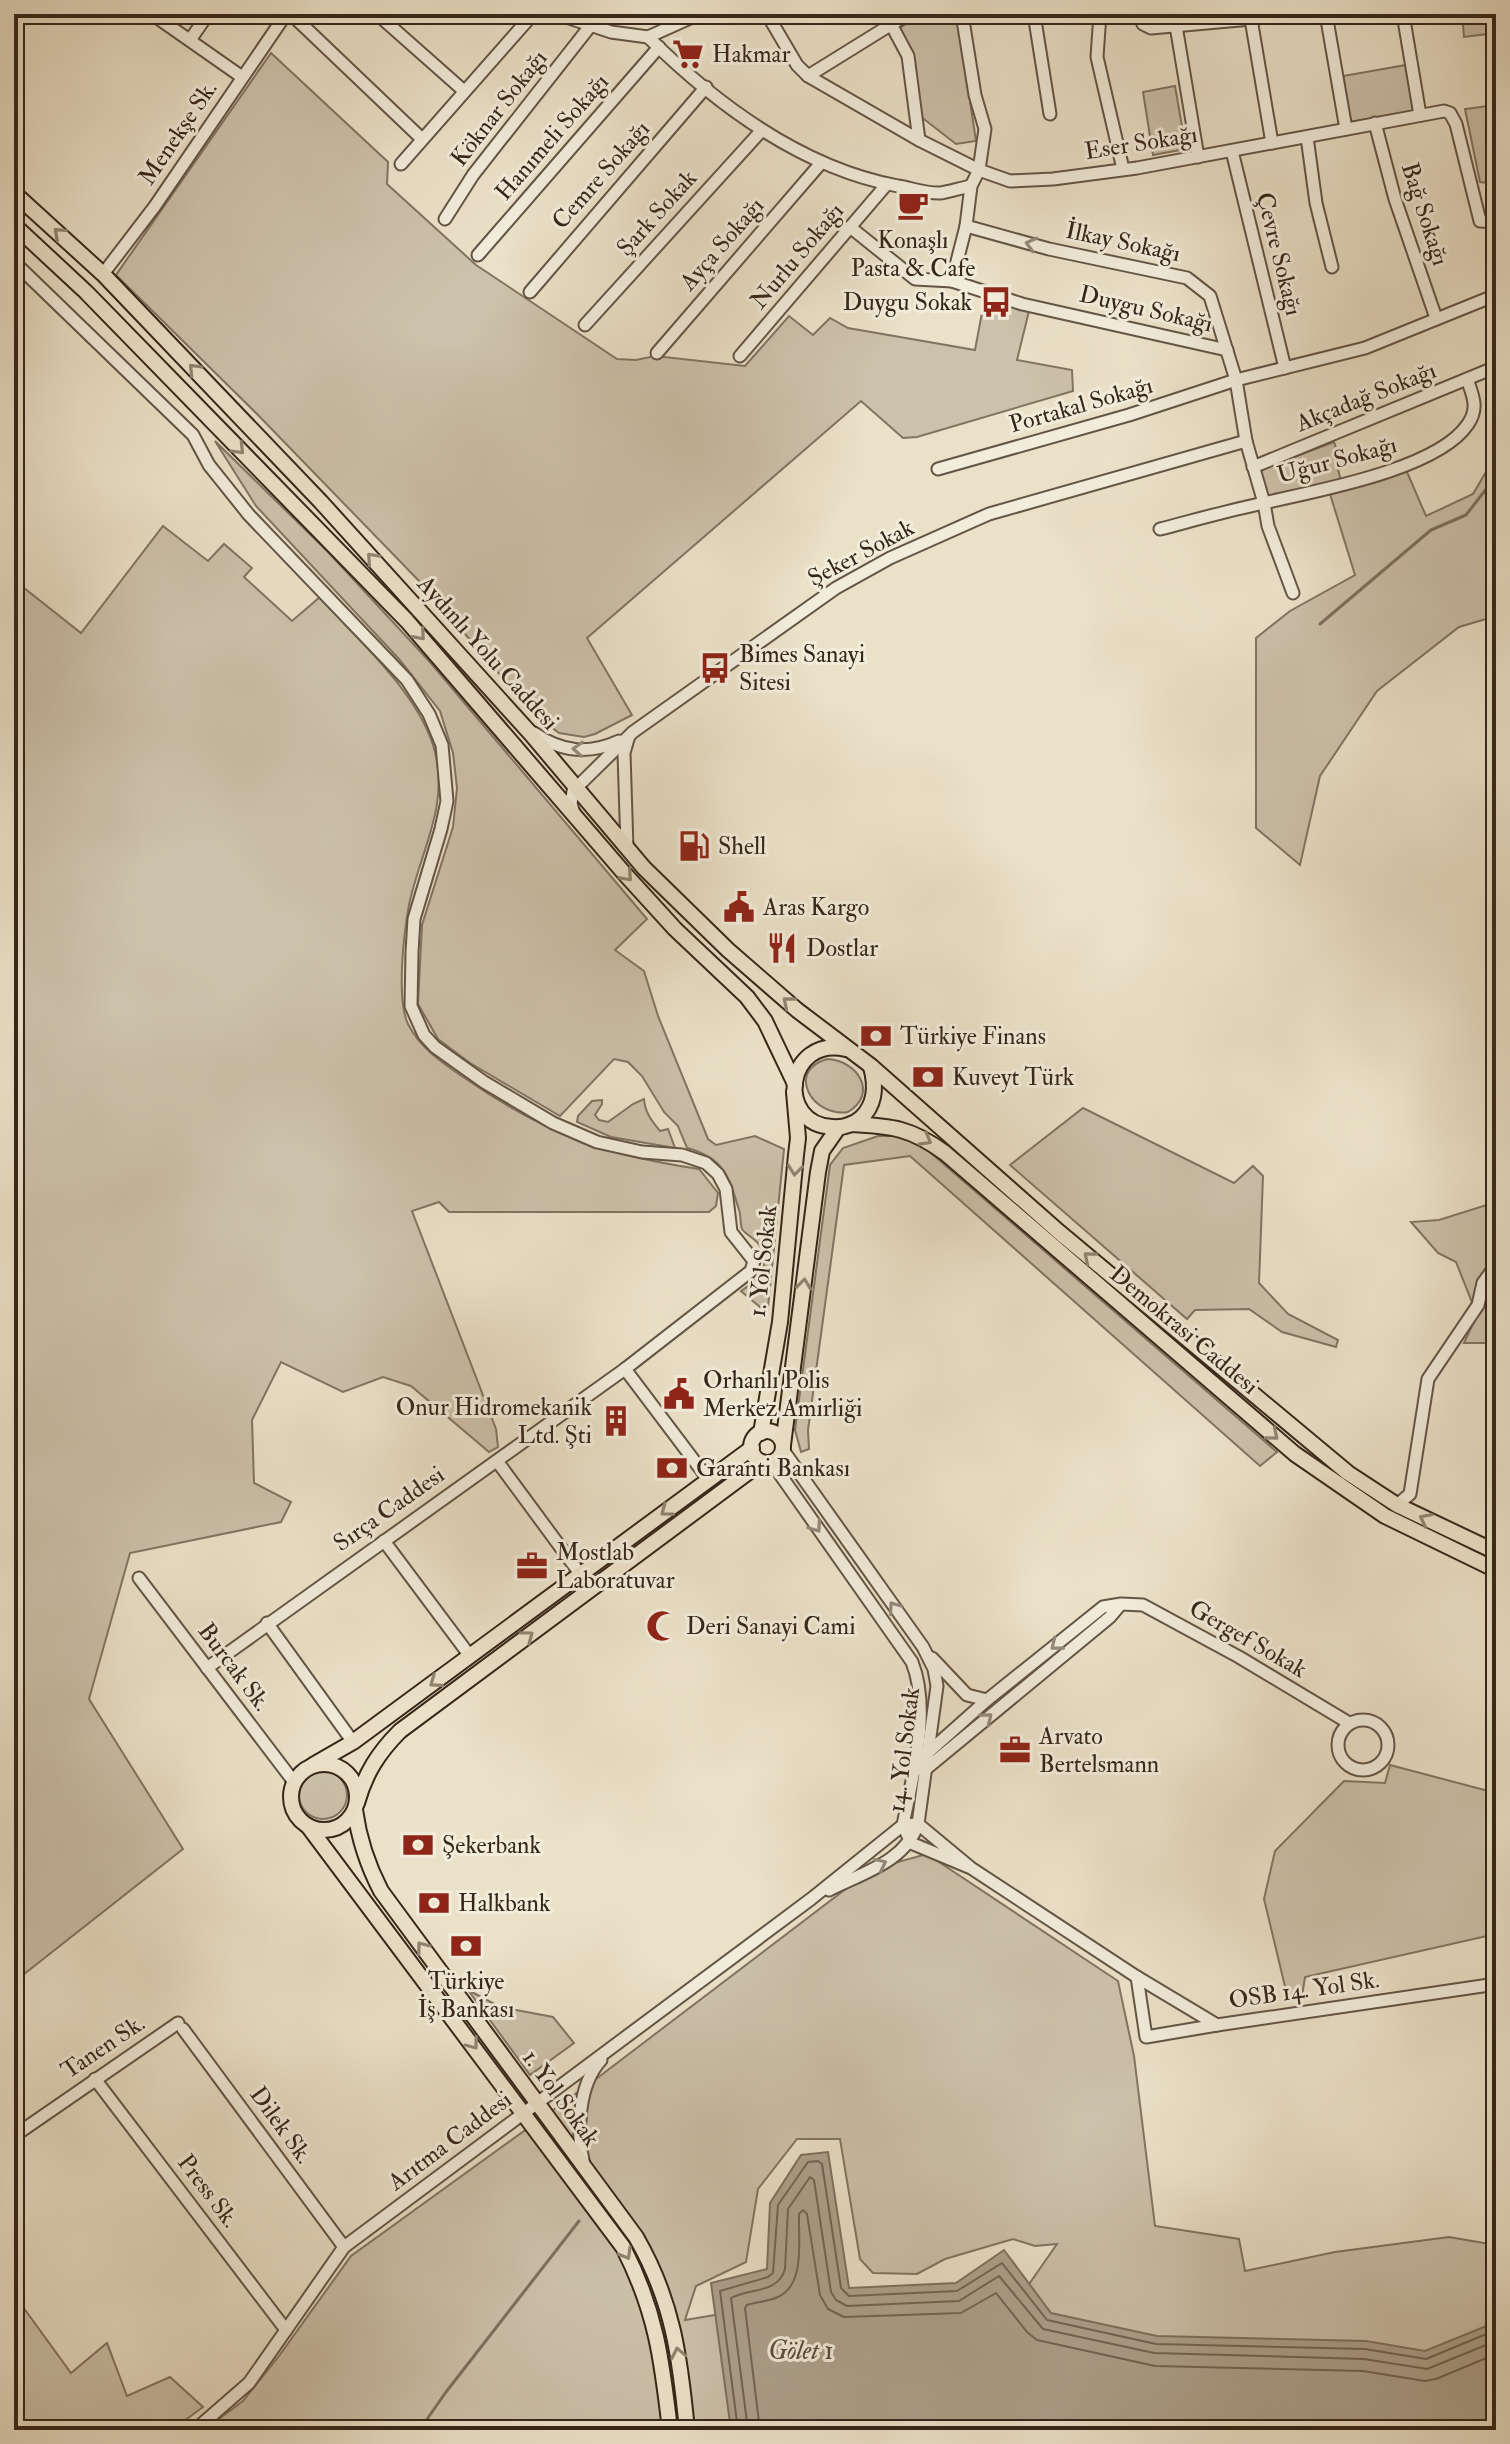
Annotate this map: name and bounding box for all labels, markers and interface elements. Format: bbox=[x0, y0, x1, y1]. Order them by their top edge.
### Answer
supermarket icon: Hakmar bbox=[671, 37, 705, 71]
place label: Hakmar bbox=[712, 39, 790, 70]
street label: Köknar Sokağı bbox=[444, 43, 554, 173]
street label: Hanımeli Sokağı bbox=[488, 67, 616, 207]
street label: Menekşe Sk. bbox=[132, 75, 224, 191]
street label: Cemre Sokağı bbox=[545, 114, 657, 236]
street label: Eser Sokağı bbox=[1082, 119, 1200, 167]
street label: Bağ Sokağı bbox=[1394, 159, 1456, 269]
street label: Şark Sokak bbox=[610, 163, 704, 263]
cafe icon: Konaşlı Pasta & Cafe bbox=[896, 188, 930, 222]
street label: Çevre Sokağı bbox=[1249, 189, 1309, 319]
street label: Ayça Sokağı bbox=[672, 191, 771, 298]
street label: Nurlu Sokağı bbox=[743, 196, 851, 316]
street label: İlkay Sokağı bbox=[1063, 214, 1183, 269]
place label: Konaşlı Pasta & Cafe bbox=[851, 225, 975, 284]
one-way arrow bbox=[53, 229, 68, 243]
one-way arrow bbox=[1024, 236, 1038, 253]
street label: Duygu Sokağı bbox=[1076, 279, 1216, 339]
bus stop icon: Duygu Sokak bbox=[979, 285, 1013, 319]
place label: Duygu Sokak bbox=[843, 287, 973, 318]
street label: Akçadağ Sokağı bbox=[1290, 355, 1441, 440]
one-way arrow bbox=[188, 364, 203, 378]
street label: Portakal Sokağı bbox=[1006, 370, 1156, 440]
street label: Uğur Sokağı bbox=[1274, 429, 1400, 491]
one-way arrow bbox=[229, 440, 244, 454]
street label: Şeker Sokak bbox=[803, 512, 920, 594]
one-way arrow bbox=[366, 553, 381, 567]
street label: Aydınlı Yolu Caddesi bbox=[410, 568, 566, 737]
one-way arrow bbox=[410, 626, 424, 640]
place label: Bimes Sanayi Sitesi bbox=[739, 639, 865, 698]
bus stop icon: Bimes Sanayi Sitesi bbox=[698, 651, 732, 685]
one-way arrow bbox=[571, 741, 584, 758]
fuel station icon: Shell bbox=[677, 829, 711, 863]
place label: Shell bbox=[718, 831, 766, 862]
one-way arrow bbox=[617, 867, 632, 881]
public building icon: Aras Kargo bbox=[722, 890, 756, 924]
place label: Aras Kargo bbox=[762, 892, 869, 923]
restaurant icon: Dostlar bbox=[765, 931, 799, 965]
place label: Dostlar bbox=[806, 933, 878, 964]
one-way arrow bbox=[783, 997, 798, 1012]
bank icon: Türkiye Finans bbox=[859, 1019, 893, 1053]
place label: Türkiye Finans bbox=[900, 1021, 1046, 1052]
bank icon: Kuveyt Türk bbox=[911, 1060, 945, 1094]
place label: Kuveyt Türk bbox=[952, 1062, 1075, 1093]
one-way arrow bbox=[917, 1130, 932, 1146]
one-way arrow bbox=[787, 1164, 804, 1177]
street label: 1. Yol Sokak bbox=[742, 1203, 784, 1319]
one-way arrow bbox=[1083, 1252, 1098, 1266]
street label: Demokrasi Caddesi bbox=[1103, 1259, 1265, 1401]
one-way arrow bbox=[795, 1277, 812, 1290]
place label: Orhanlı Polis Merkez Amirliği bbox=[703, 1365, 862, 1424]
public building icon: Orhanlı Polis Merkez Amirliği bbox=[662, 1377, 696, 1411]
place label: Onur Hidromekanik Ltd. Şti bbox=[396, 1392, 593, 1451]
building icon: Onur Hidromekanik Ltd. Şti bbox=[599, 1404, 633, 1438]
one-way arrow bbox=[1263, 1425, 1278, 1440]
bank icon: Garanti Bankası bbox=[655, 1451, 689, 1485]
place label: Garanti Bankası bbox=[696, 1453, 850, 1484]
street label: Sırça Caddesi bbox=[327, 1459, 451, 1559]
one-way arrow bbox=[661, 1501, 675, 1515]
one-way arrow bbox=[1419, 1513, 1434, 1529]
one-way arrow bbox=[806, 1518, 821, 1532]
place label: Mostlab Laboratuvar bbox=[556, 1537, 675, 1596]
office icon: Mostlab Laboratuvar bbox=[515, 1549, 549, 1583]
street label: Gergef Sokak bbox=[1183, 1593, 1313, 1685]
one-way arrow bbox=[890, 1601, 904, 1615]
mosque icon: Deri Sanayi Cami bbox=[645, 1609, 679, 1643]
place label: Deri Sanayi Cami bbox=[686, 1611, 856, 1642]
street label: Burcak Sk. bbox=[191, 1617, 277, 1717]
one-way arrow bbox=[519, 1631, 534, 1645]
one-way arrow bbox=[1051, 1635, 1065, 1650]
one-way arrow bbox=[429, 1672, 443, 1686]
street label: 14. Yol Sokak bbox=[881, 1685, 927, 1814]
one-way arrow bbox=[978, 1713, 992, 1728]
place label: Arvato Bertelsmann bbox=[1038, 1721, 1159, 1780]
office icon: Arvato Bertelsmann bbox=[998, 1733, 1032, 1767]
bank icon: Şekerbank bbox=[401, 1828, 435, 1862]
place label: Şekerbank bbox=[442, 1830, 541, 1861]
one-way arrow bbox=[872, 1858, 887, 1874]
bank icon: Halkbank bbox=[417, 1886, 451, 1920]
place label: Halkbank bbox=[458, 1888, 551, 1919]
bank icon: Türkiye İş Bankası bbox=[449, 1929, 483, 1963]
one-way arrow bbox=[418, 1941, 432, 1956]
street label: OSB 14. Yol Sk. bbox=[1227, 1964, 1381, 2016]
place label: Türkiye İş Bankası bbox=[418, 1966, 514, 2025]
street label: Tanen Sk. bbox=[55, 2008, 151, 2086]
one-way arrow bbox=[463, 2035, 477, 2050]
street label: 1. Yol Sokak bbox=[515, 2043, 607, 2153]
street label: Dilek Sk. bbox=[243, 2080, 319, 2170]
street label: Arıtma Caddesi bbox=[381, 2084, 518, 2198]
street label: Press Sk. bbox=[170, 2148, 246, 2234]
one-way arrow bbox=[616, 2245, 632, 2260]
water label: Gölet 1 bbox=[768, 2335, 834, 2367]
one-way arrow bbox=[670, 2346, 687, 2360]

